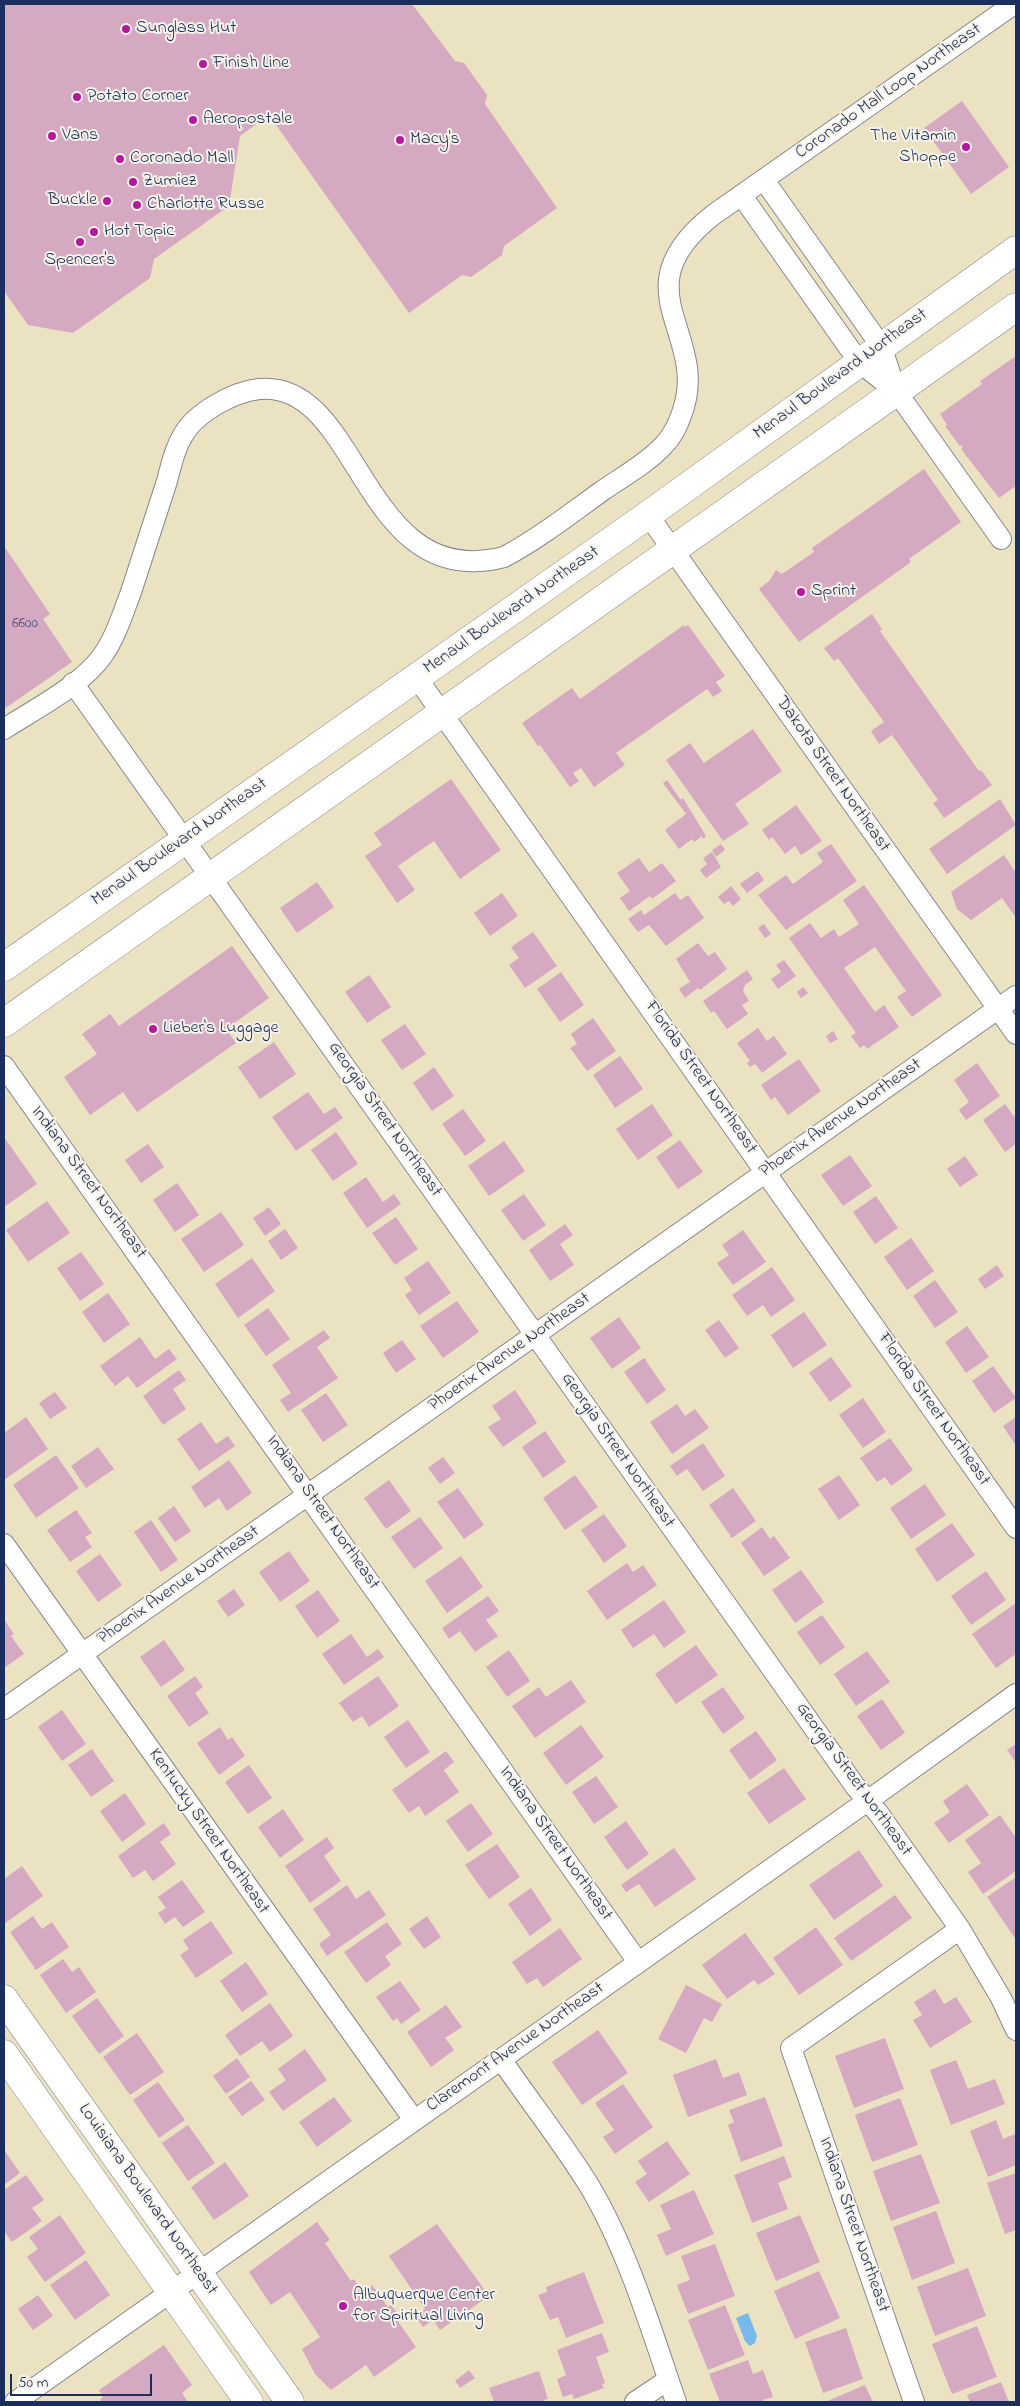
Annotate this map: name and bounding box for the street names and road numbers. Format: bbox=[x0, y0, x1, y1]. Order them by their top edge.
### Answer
street label: Coronado Mall Loop Northeast bbox=[792, 19, 986, 165]
street label: Menaul Boulevard Northeast bbox=[750, 305, 932, 445]
street label: Menaul Boulevard Northeast bbox=[420, 542, 604, 680]
street label: Dakota Street Northeast bbox=[770, 693, 894, 857]
street label: Menaul Boulevard Northeast bbox=[88, 774, 272, 912]
street label: Florida Street Northeast bbox=[639, 997, 761, 1159]
street label: Georgia Street Northeast bbox=[322, 1038, 446, 1202]
street label: Phoenix Avenue Northeast bbox=[756, 1055, 926, 1183]
street label: Indiana Street Northeast bbox=[25, 1102, 151, 1264]
street label: Phoenix Avenue Northeast bbox=[425, 1289, 595, 1417]
street label: Florida Street Northeast bbox=[872, 1329, 994, 1491]
street label: Georgia Street Northeast bbox=[555, 1369, 679, 1533]
street label: Indiana Street Northeast bbox=[260, 1432, 384, 1594]
street label: Phoenix Avenue Northeast bbox=[94, 1522, 264, 1650]
street label: Georgia Street Northeast bbox=[790, 1699, 916, 1861]
street label: Kentucky Street Northeast bbox=[143, 1745, 273, 1919]
street label: Indiana Street Northeast bbox=[493, 1763, 617, 1925]
street label: Claremont Avenue Northeast bbox=[423, 1978, 609, 2118]
street label: Louisiana Boulevard Northeast bbox=[72, 2100, 222, 2300]
street label: Indiana Street Northeast bbox=[813, 2135, 893, 2315]

